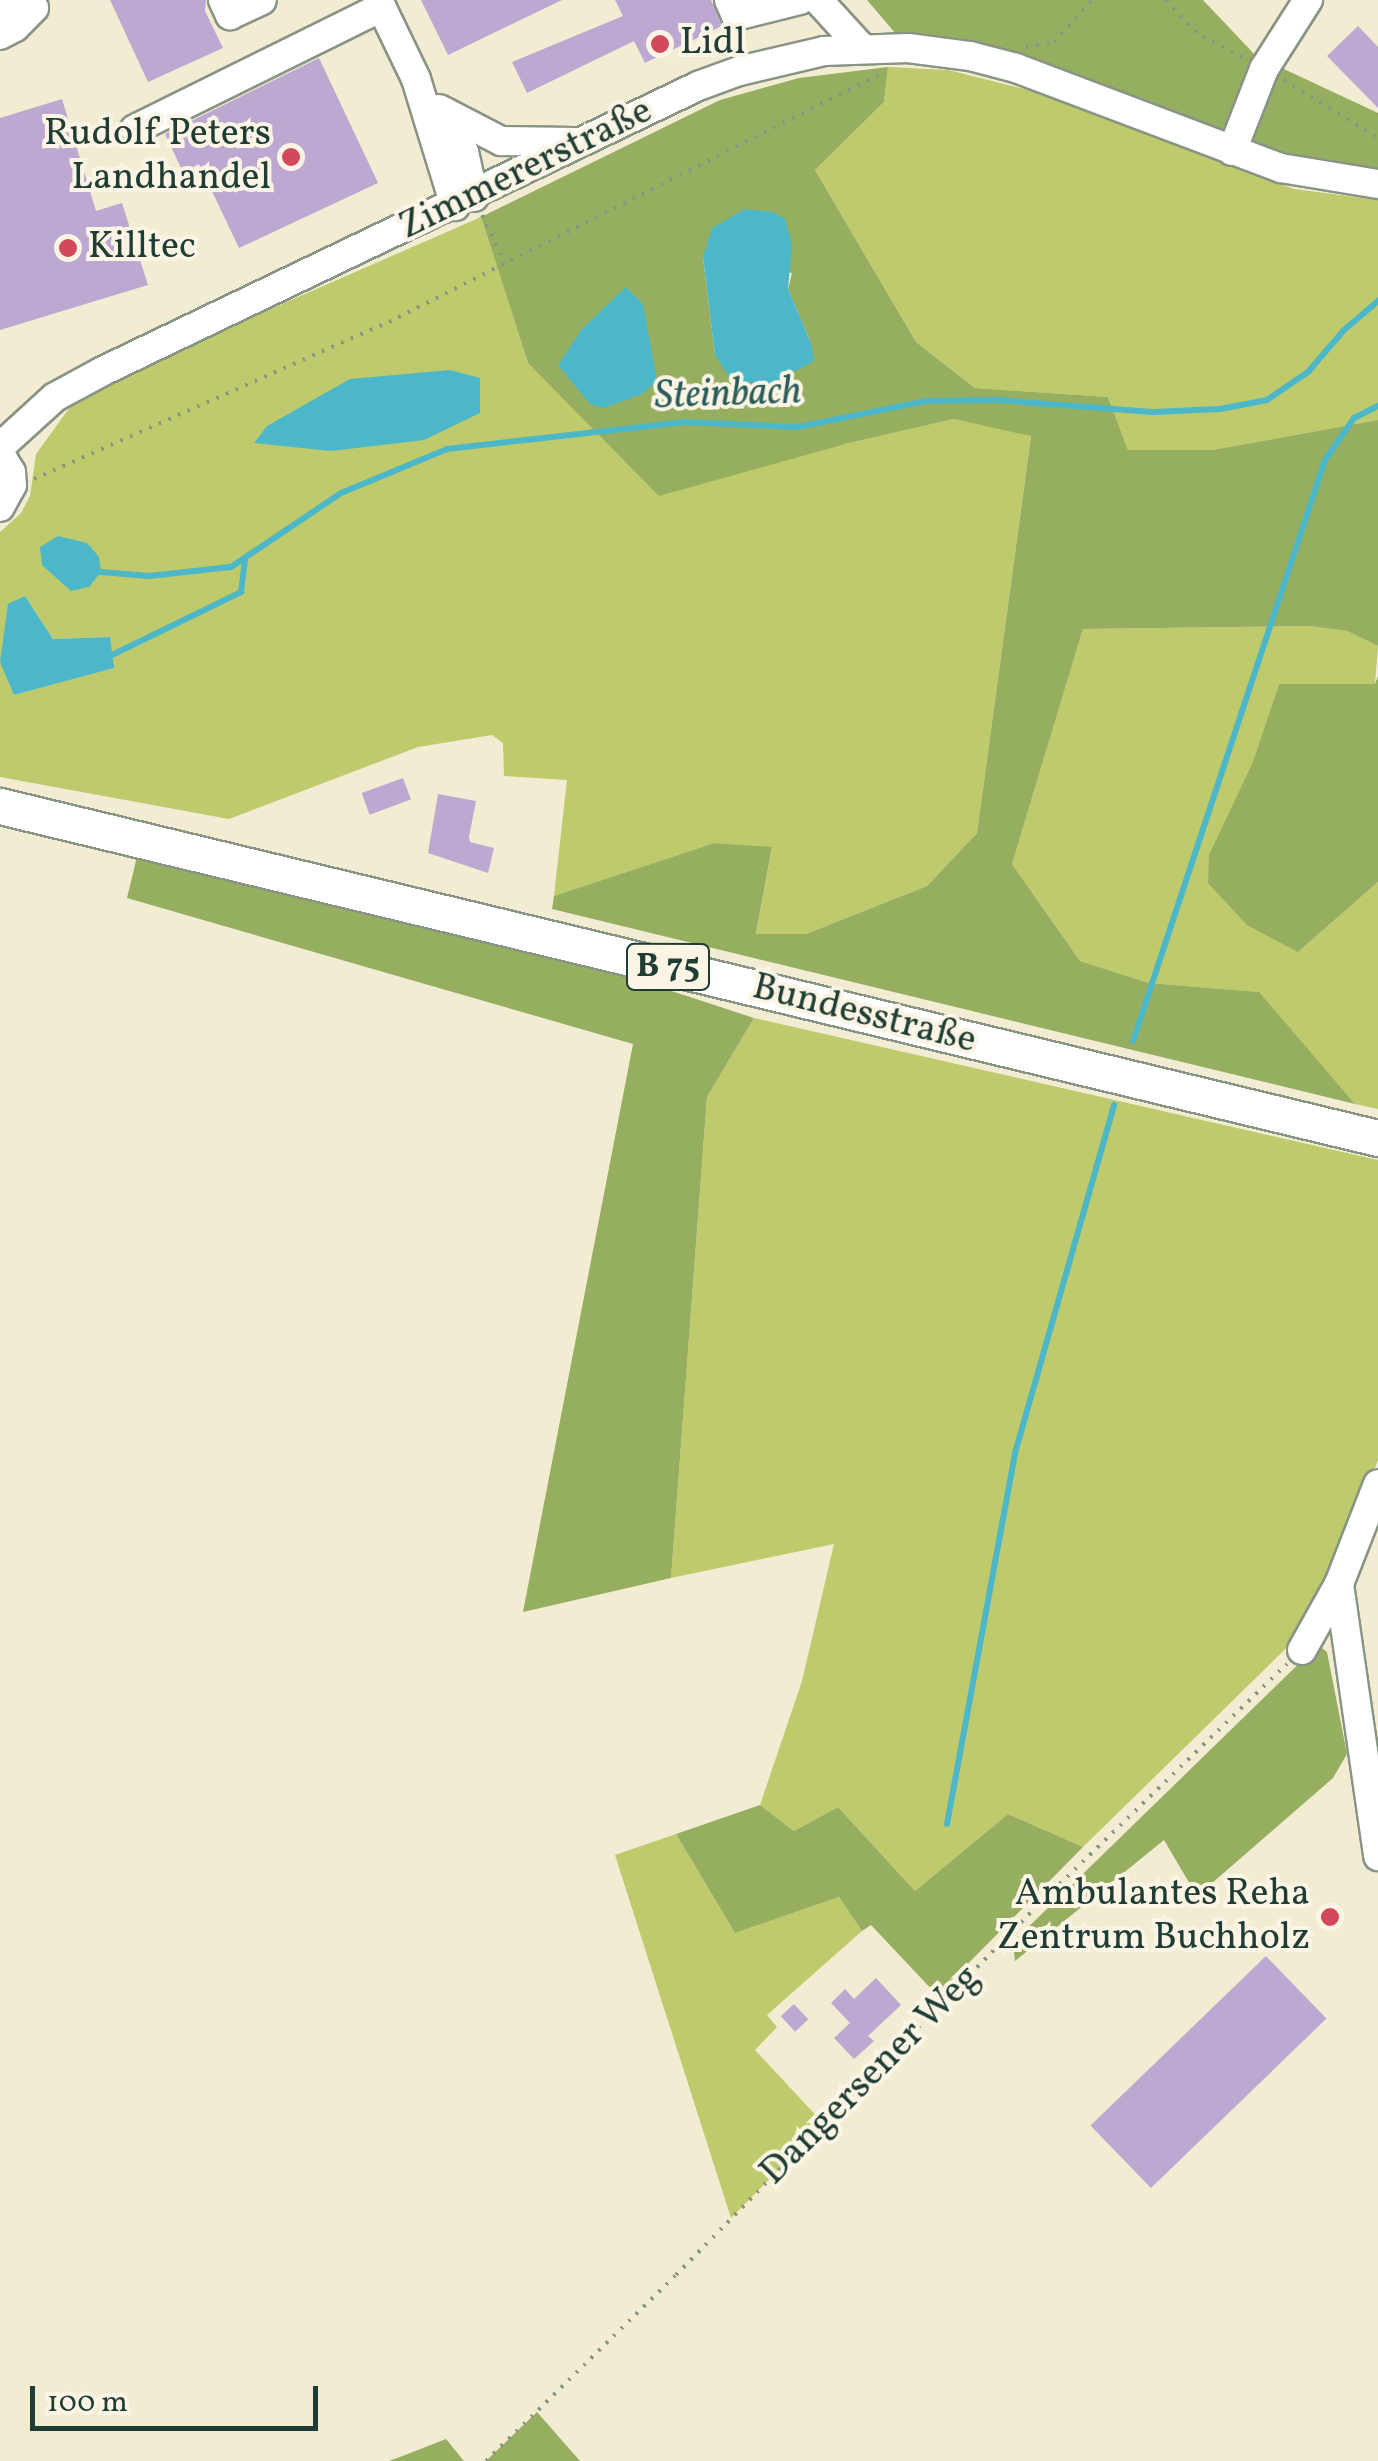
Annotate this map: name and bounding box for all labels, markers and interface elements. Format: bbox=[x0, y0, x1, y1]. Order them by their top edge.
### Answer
place label: Lidl bbox=[680, 21, 746, 67]
marker: Lidl bbox=[649, 33, 671, 55]
street label: Zimmererstraße bbox=[392, 89, 660, 251]
place label: Rudolf Peters Landhandel bbox=[48, 112, 271, 202]
marker: Rudolf Peters Landhandel bbox=[280, 146, 302, 168]
place label: Killtec bbox=[88, 225, 196, 271]
marker: Killtec bbox=[57, 237, 79, 259]
water label: Steinbach bbox=[654, 368, 802, 422]
road number: B 75 bbox=[626, 937, 710, 997]
street label: Bundesstraße bbox=[748, 965, 980, 1065]
place label: Ambulantes Reha Zentrum Buchholz bbox=[997, 1872, 1310, 1962]
marker: Ambulantes Reha Zentrum Buchholz bbox=[1319, 1906, 1341, 1928]
street label: Dangersener Weg bbox=[751, 1956, 991, 2196]
scale bar bbox=[35, 2366, 322, 2428]
text: 100 m bbox=[47, 2382, 128, 2424]

